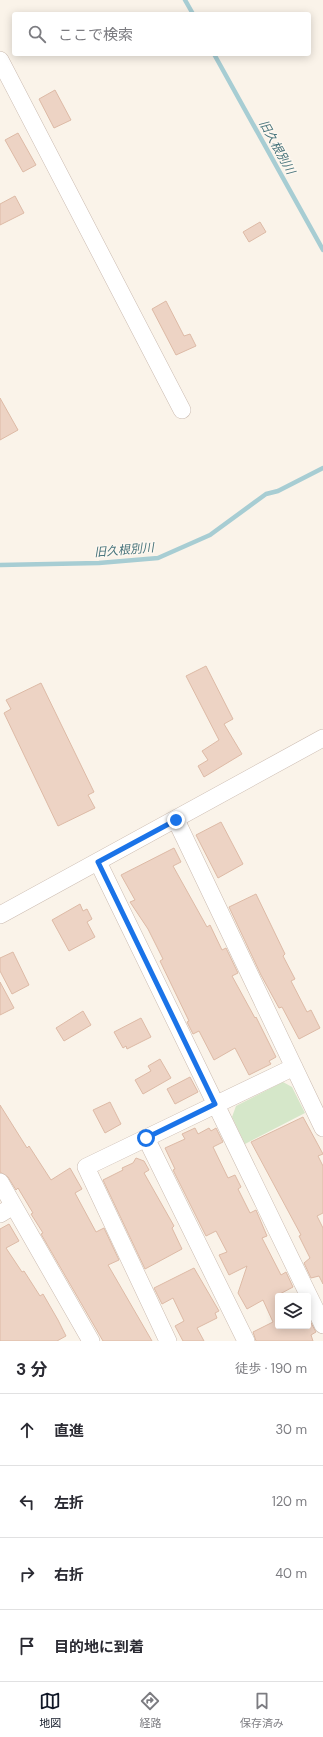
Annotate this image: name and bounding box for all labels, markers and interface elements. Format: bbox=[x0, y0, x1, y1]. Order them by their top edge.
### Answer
search box bbox=[12, 12, 311, 56]
icon: search bbox=[26, 23, 48, 45]
text: ここで検索 bbox=[58, 25, 133, 45]
water label: 旧久根別川 bbox=[255, 117, 300, 179]
water label: 旧久根別川 bbox=[93, 539, 157, 561]
route end bbox=[167, 811, 185, 829]
route start bbox=[137, 1129, 155, 1147]
map controls bbox=[275, 1293, 311, 1329]
button: layers bbox=[275, 1293, 311, 1329]
text: 3 分 bbox=[16, 1358, 47, 1380]
text: 徒歩 · 190 m bbox=[235, 1360, 307, 1377]
icon: ahead bbox=[16, 1419, 38, 1441]
text: 直進 bbox=[54, 1421, 84, 1441]
text: 30 m bbox=[275, 1421, 307, 1438]
icon: left bbox=[16, 1491, 38, 1513]
text: 左折 bbox=[54, 1493, 84, 1513]
text: 120 m bbox=[272, 1493, 307, 1510]
icon: right bbox=[16, 1563, 38, 1585]
text: 右折 bbox=[54, 1565, 84, 1585]
text: 40 m bbox=[275, 1565, 307, 1582]
icon: arrive bbox=[16, 1635, 38, 1657]
text: 目的地に到着 bbox=[54, 1637, 144, 1657]
tab: 地図 bbox=[39, 1690, 61, 1730]
tab: 経路 bbox=[139, 1690, 161, 1730]
tab: 保存済み bbox=[240, 1690, 284, 1730]

